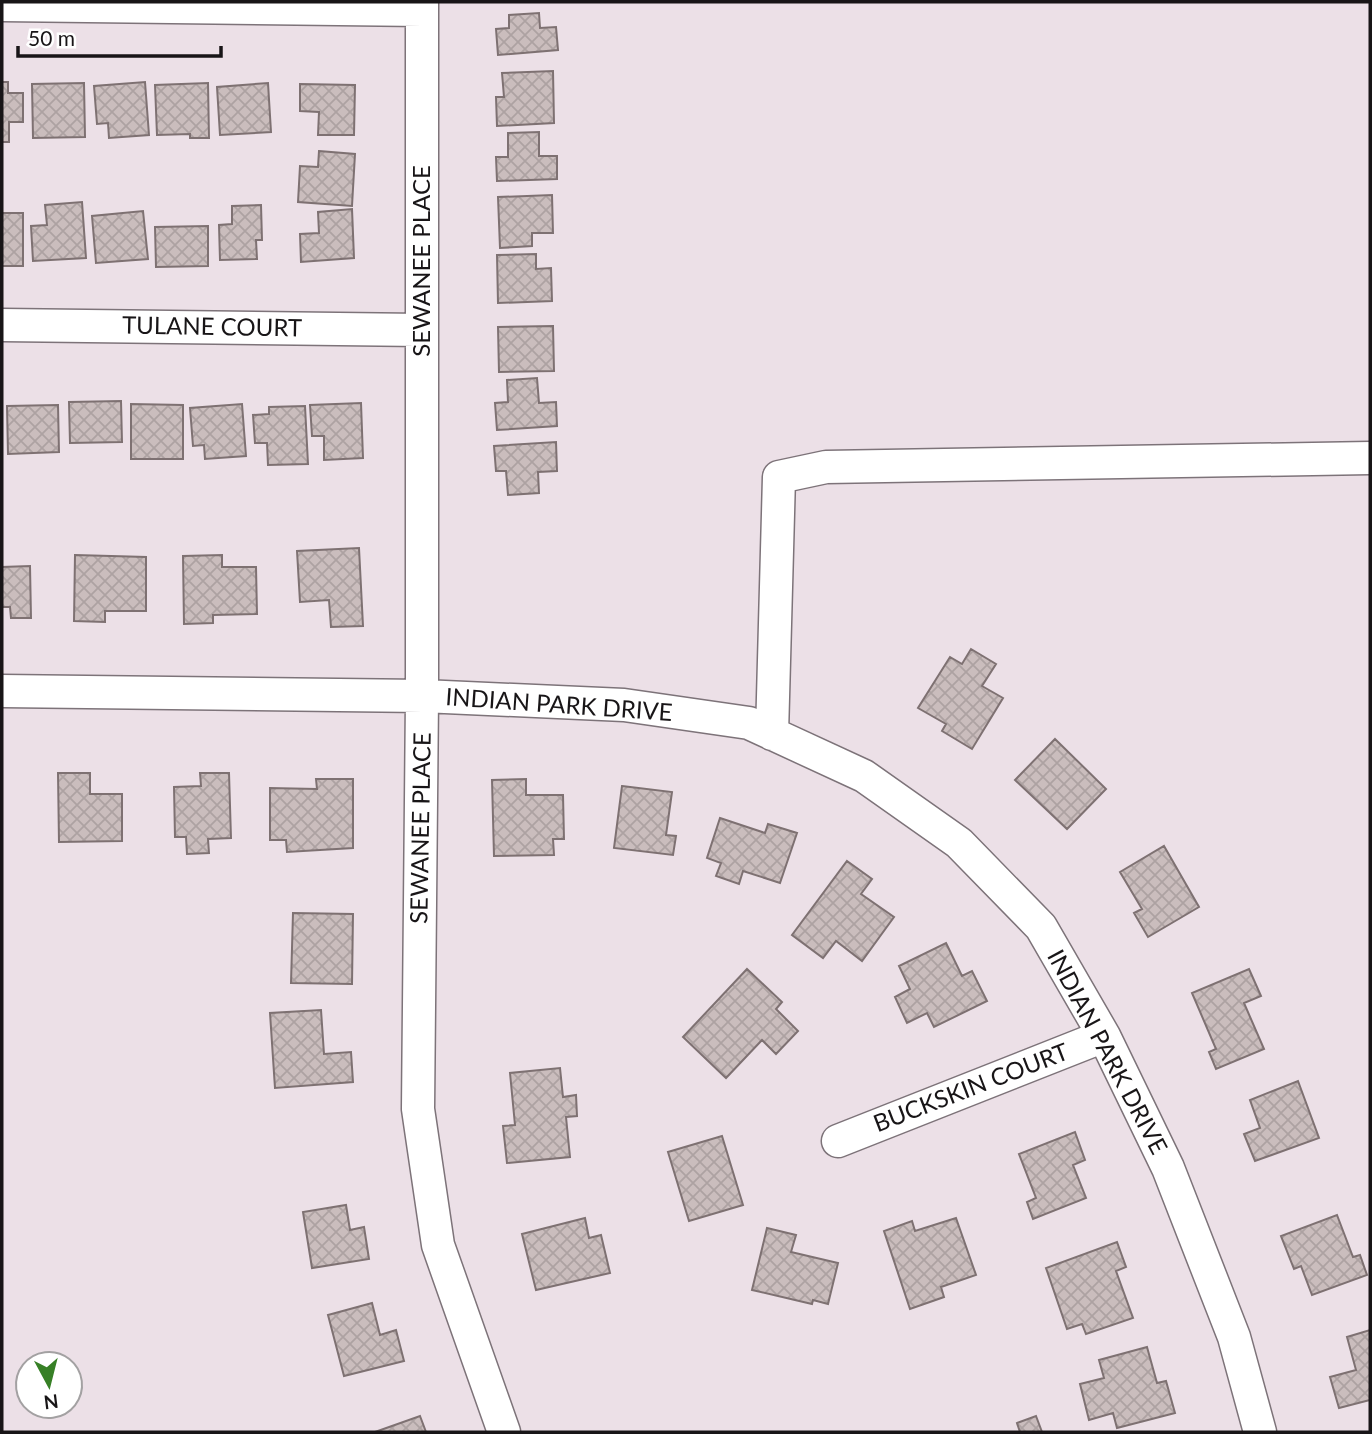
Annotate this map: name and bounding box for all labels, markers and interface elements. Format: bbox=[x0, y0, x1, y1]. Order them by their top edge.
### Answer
scale bar bbox=[18, 14, 220, 58]
text: 50 m bbox=[28, 25, 75, 50]
street label: SEWANEE PLACE bbox=[406, 165, 435, 357]
street label: TULANE COURT bbox=[122, 309, 302, 342]
street label: INDIAN PARK DRIVE bbox=[445, 681, 674, 726]
street label: SEWANEE PLACE bbox=[403, 732, 436, 924]
street label: INDIAN PARK DRIVE bbox=[1042, 944, 1175, 1158]
street label: BUCKSKIN COURT bbox=[869, 1036, 1072, 1137]
north arrow bbox=[14, 1350, 84, 1420]
text: N bbox=[42, 1390, 60, 1415]

